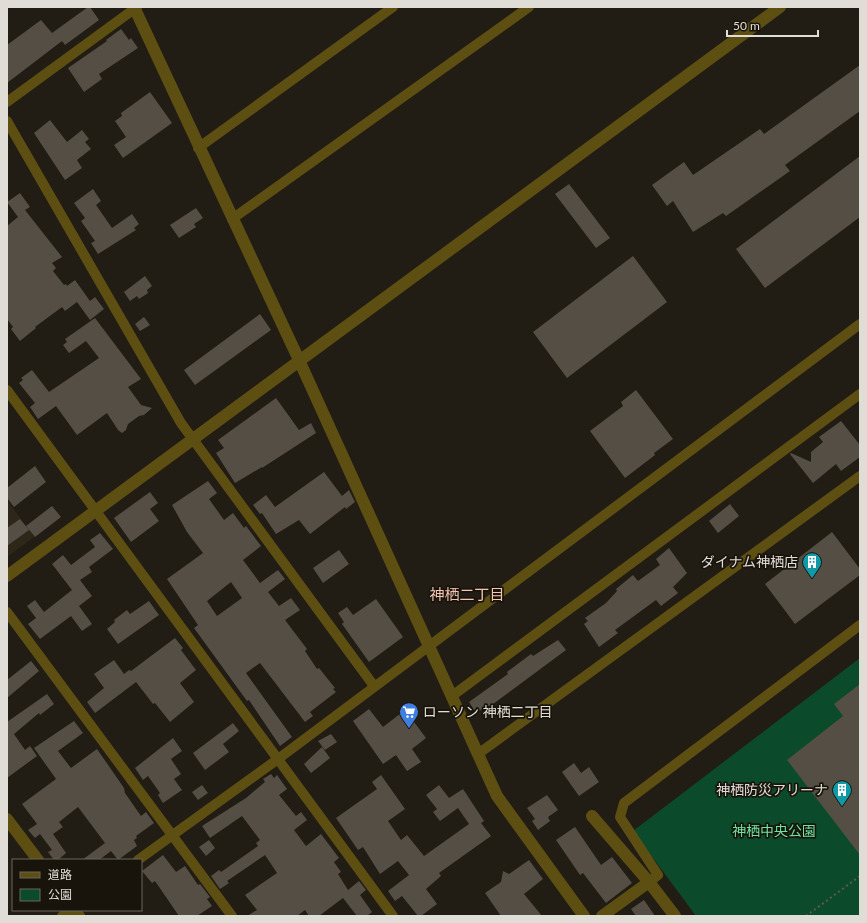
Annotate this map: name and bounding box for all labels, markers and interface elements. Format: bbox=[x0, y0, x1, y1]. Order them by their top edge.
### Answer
scale bar bbox=[727, 12, 818, 38]
text: 50 m bbox=[733, 18, 760, 33]
building icon: ダイナム神栖店 bbox=[801, 551, 823, 579]
place label: ダイナム神栖店 bbox=[701, 553, 798, 570]
district label: 神栖二丁目 bbox=[429, 585, 505, 603]
supermarket icon: ローソン 神栖二丁目 bbox=[398, 701, 420, 729]
place label: ローソン 神栖二丁目 bbox=[423, 703, 553, 720]
building icon: 神栖防災アリーナ bbox=[831, 779, 853, 807]
place label: 神栖防災アリーナ bbox=[716, 781, 828, 798]
park label: 神栖中央公園 bbox=[732, 822, 816, 839]
legend bbox=[12, 859, 142, 911]
text: 道路 bbox=[48, 867, 72, 882]
text: 公園 bbox=[48, 887, 72, 902]

